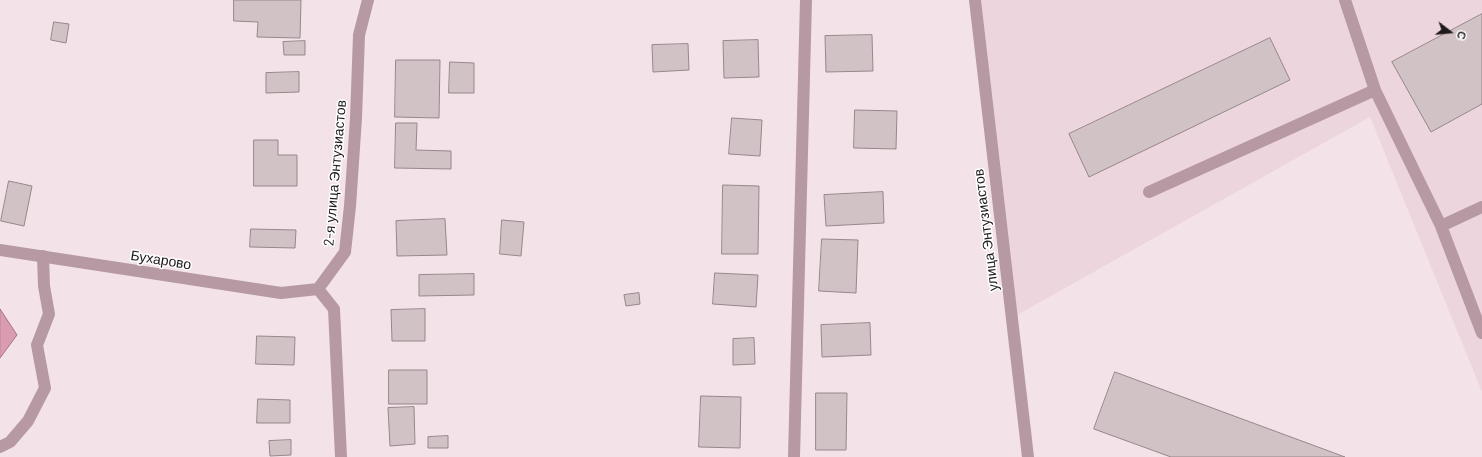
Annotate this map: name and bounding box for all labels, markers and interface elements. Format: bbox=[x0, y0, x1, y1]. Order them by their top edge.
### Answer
north arrow bbox=[1430, 12, 1470, 52]
text: С bbox=[1455, 30, 1469, 41]
street label: 2-я улица Энтузиастов bbox=[320, 99, 350, 247]
street label: улица Энтузиастов bbox=[970, 168, 1002, 292]
street label: Бухарово bbox=[129, 247, 193, 273]

